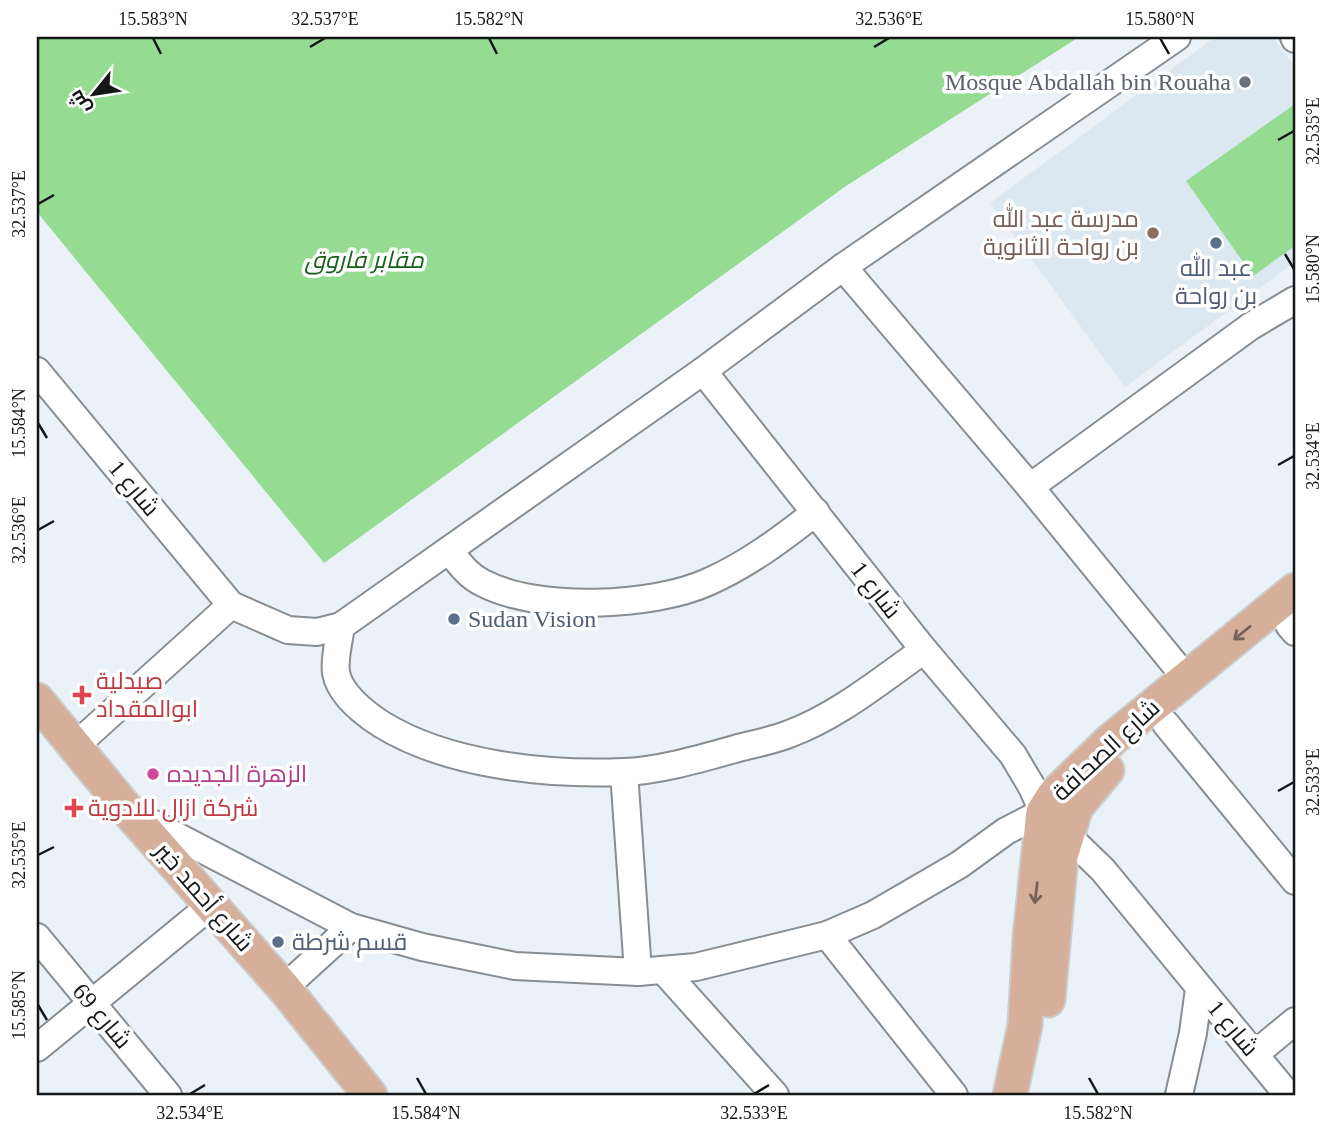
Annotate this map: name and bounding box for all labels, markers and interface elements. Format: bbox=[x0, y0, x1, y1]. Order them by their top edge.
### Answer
text: 15.583°N bbox=[118, 9, 188, 29]
text: 32.537°E bbox=[291, 9, 359, 29]
text: 15.582°N bbox=[454, 9, 524, 29]
text: 32.536°E bbox=[855, 9, 923, 29]
text: 15.580°N bbox=[1125, 9, 1195, 29]
north arrow bbox=[60, 60, 130, 130]
place label: Mosque Abdallah bin Rouaha bbox=[945, 69, 1231, 95]
marker: Mosque Abdallah bin Rouaha bbox=[1237, 74, 1253, 90]
text: ش bbox=[65, 86, 96, 118]
text: 32.535°E bbox=[1303, 97, 1323, 165]
text: 32.537°E bbox=[9, 170, 29, 238]
place label: مدرسة عبد الله بن رواحة الثانوية bbox=[983, 203, 1139, 261]
marker: مدرسة عبد الله بن رواحة الثانوية bbox=[1145, 225, 1161, 241]
text: 15.580°N bbox=[1303, 234, 1323, 304]
marker: عبد الله بن رواحة bbox=[1208, 235, 1224, 251]
park label: مقابر فاروق bbox=[304, 247, 424, 275]
place label: عبد الله بن رواحة bbox=[1175, 252, 1257, 310]
text: 15.584°N bbox=[9, 388, 29, 458]
text: 32.534°E bbox=[1303, 422, 1323, 490]
street label: شارع 1 bbox=[101, 455, 165, 523]
text: 32.536°E bbox=[9, 496, 29, 564]
street label: شارع 1 bbox=[844, 557, 906, 625]
place label: Sudan Vision bbox=[468, 606, 596, 632]
marker: Sudan Vision bbox=[446, 611, 462, 627]
one-way arrow bbox=[1234, 625, 1252, 641]
place label: صيدلية ابوالمقداد bbox=[96, 668, 198, 722]
marker: صيدلية ابوالمقداد bbox=[74, 687, 90, 703]
street label: شارع الصحافة bbox=[1047, 694, 1167, 808]
text: 32.533°E bbox=[1303, 748, 1323, 816]
place label: الزهرة الجديده bbox=[167, 761, 307, 787]
marker: الزهرة الجديده bbox=[145, 766, 161, 782]
place label: شركة ازال للادوية bbox=[88, 795, 258, 822]
marker: شركة ازال للادوية bbox=[66, 800, 82, 816]
text: 32.535°E bbox=[9, 821, 29, 889]
street label: شارع أحمد خير bbox=[146, 834, 260, 958]
one-way arrow bbox=[1029, 881, 1042, 904]
place label: قسم شرطة bbox=[292, 929, 407, 958]
marker: قسم شرطة bbox=[270, 934, 286, 950]
text: 15.585°N bbox=[9, 970, 29, 1040]
street label: شارع 69 bbox=[65, 978, 137, 1056]
street label: شارع 1 bbox=[1200, 995, 1264, 1063]
text: 32.534°E bbox=[156, 1103, 224, 1123]
text: 15.584°N bbox=[391, 1103, 461, 1123]
text: 32.533°E bbox=[720, 1103, 788, 1123]
text: 15.582°N bbox=[1063, 1103, 1133, 1123]

